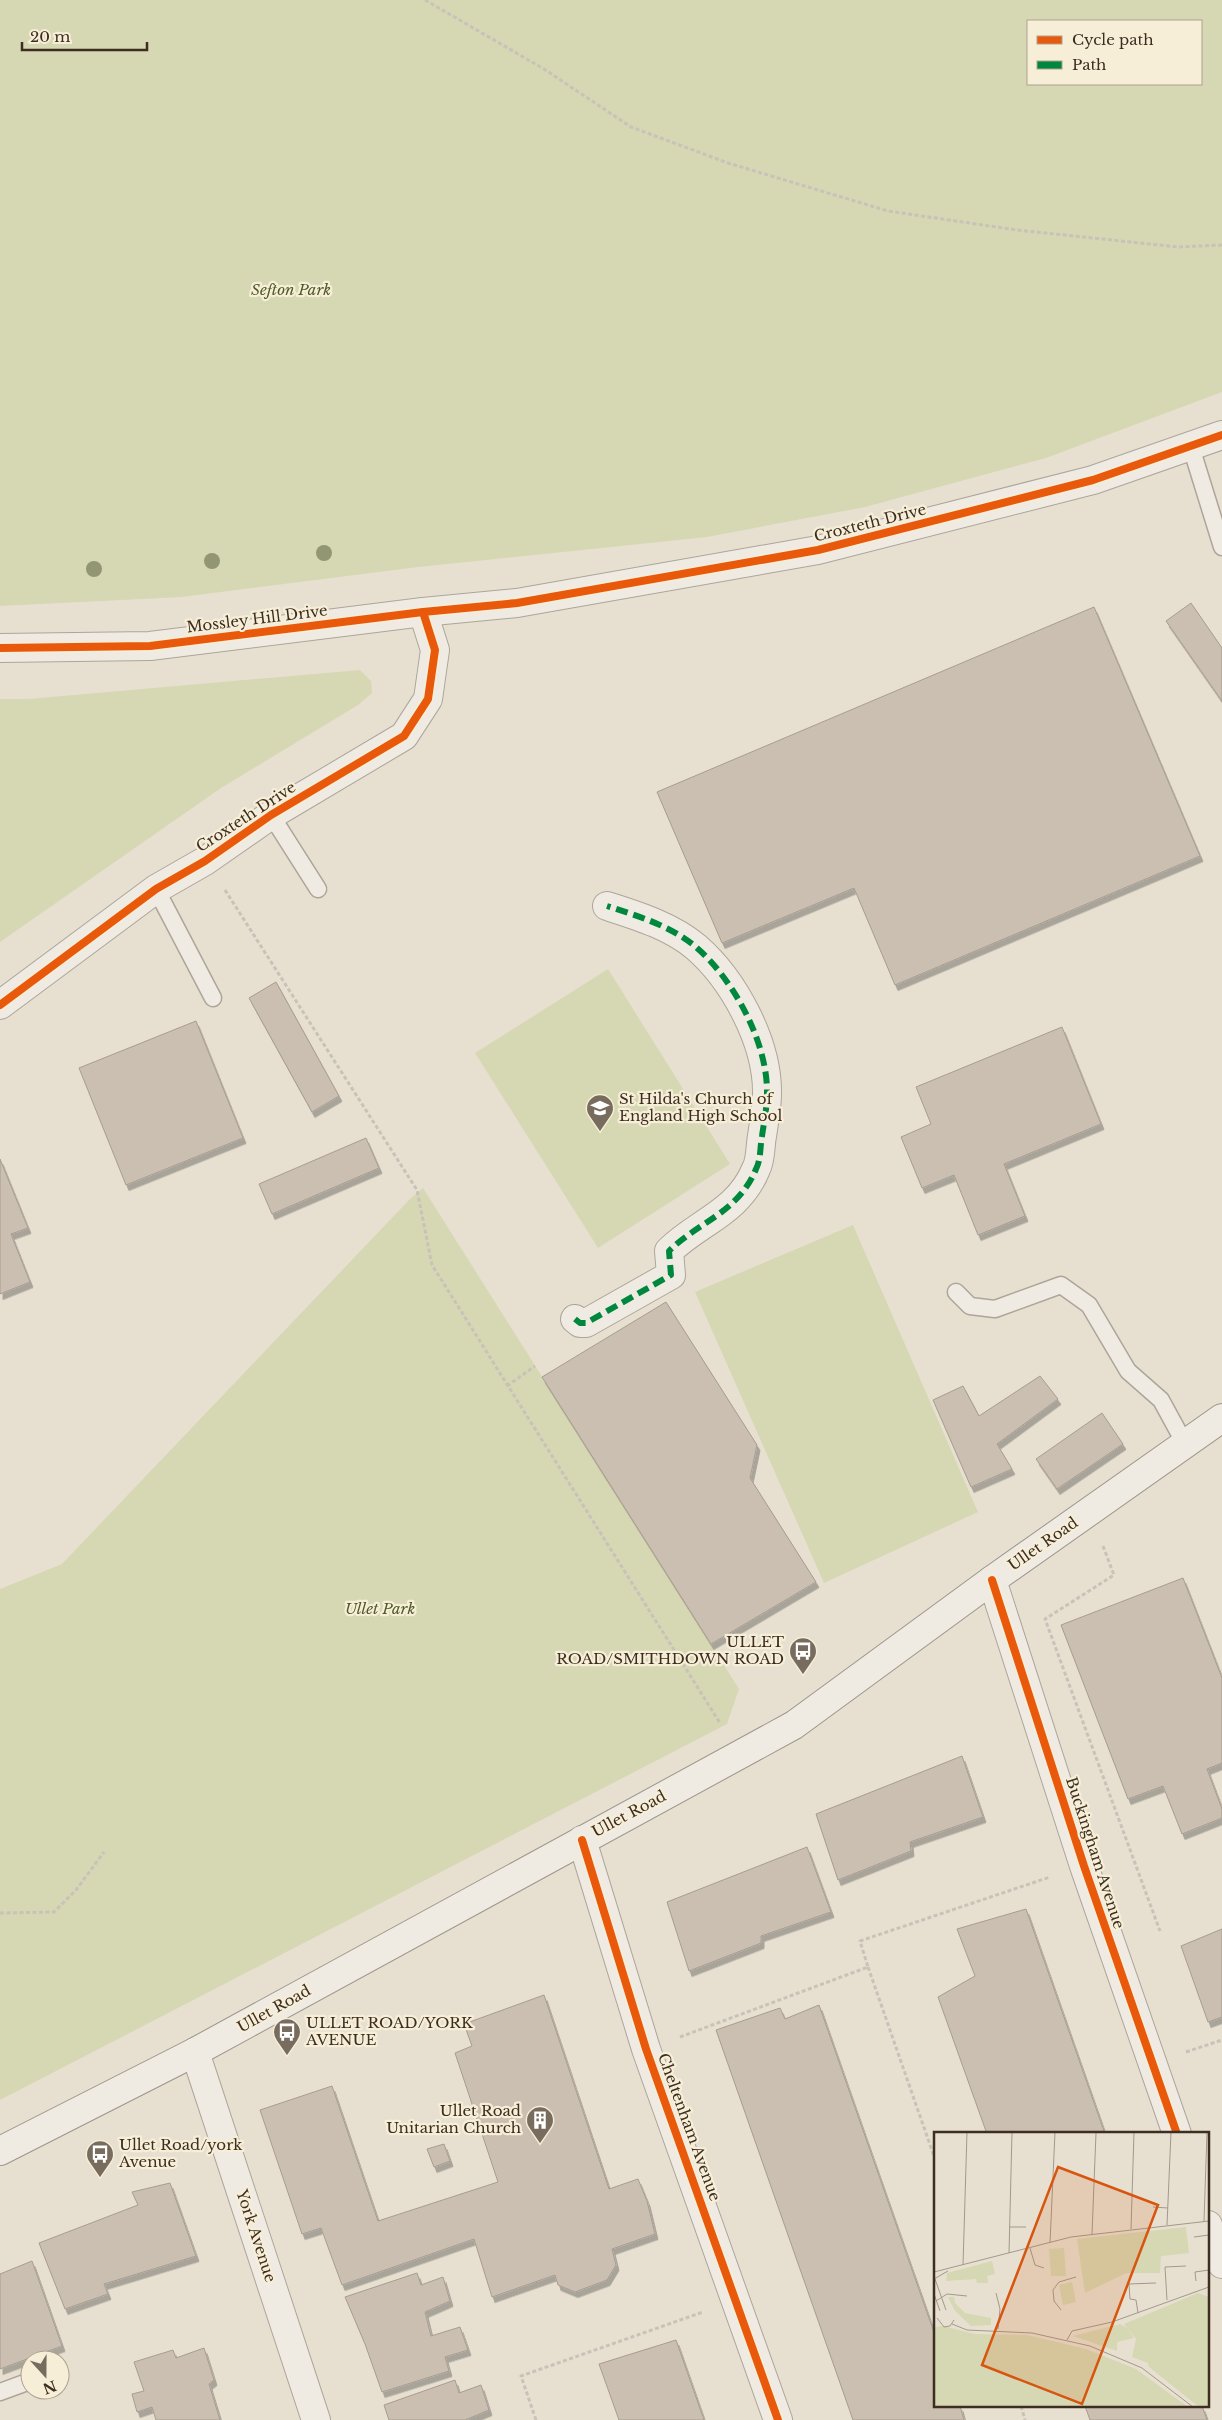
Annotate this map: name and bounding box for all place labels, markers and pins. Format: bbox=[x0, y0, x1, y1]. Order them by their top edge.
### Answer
place label: St Hilda's Church of England High School bbox=[619, 1089, 782, 1125]
school or university icon: St Hilda's Church of England High School bbox=[585, 1093, 615, 1132]
place label: ULLET ROAD/SMITHDOWN ROAD bbox=[556, 1632, 784, 1668]
bus stop icon: ULLET ROAD/SMITHDOWN ROAD bbox=[788, 1636, 818, 1675]
place label: ULLET ROAD/YORK AVENUE bbox=[305, 2013, 473, 2049]
bus stop icon: ULLET ROAD/YORK AVENUE bbox=[272, 2017, 302, 2056]
place label: Ullet Road Unitarian Church bbox=[386, 2101, 521, 2137]
building icon: Ullet Road Unitarian Church bbox=[525, 2105, 555, 2144]
place label: Ullet Road/york Avenue bbox=[118, 2135, 243, 2171]
bus stop icon: Ullet Road/york Avenue bbox=[85, 2139, 115, 2178]

